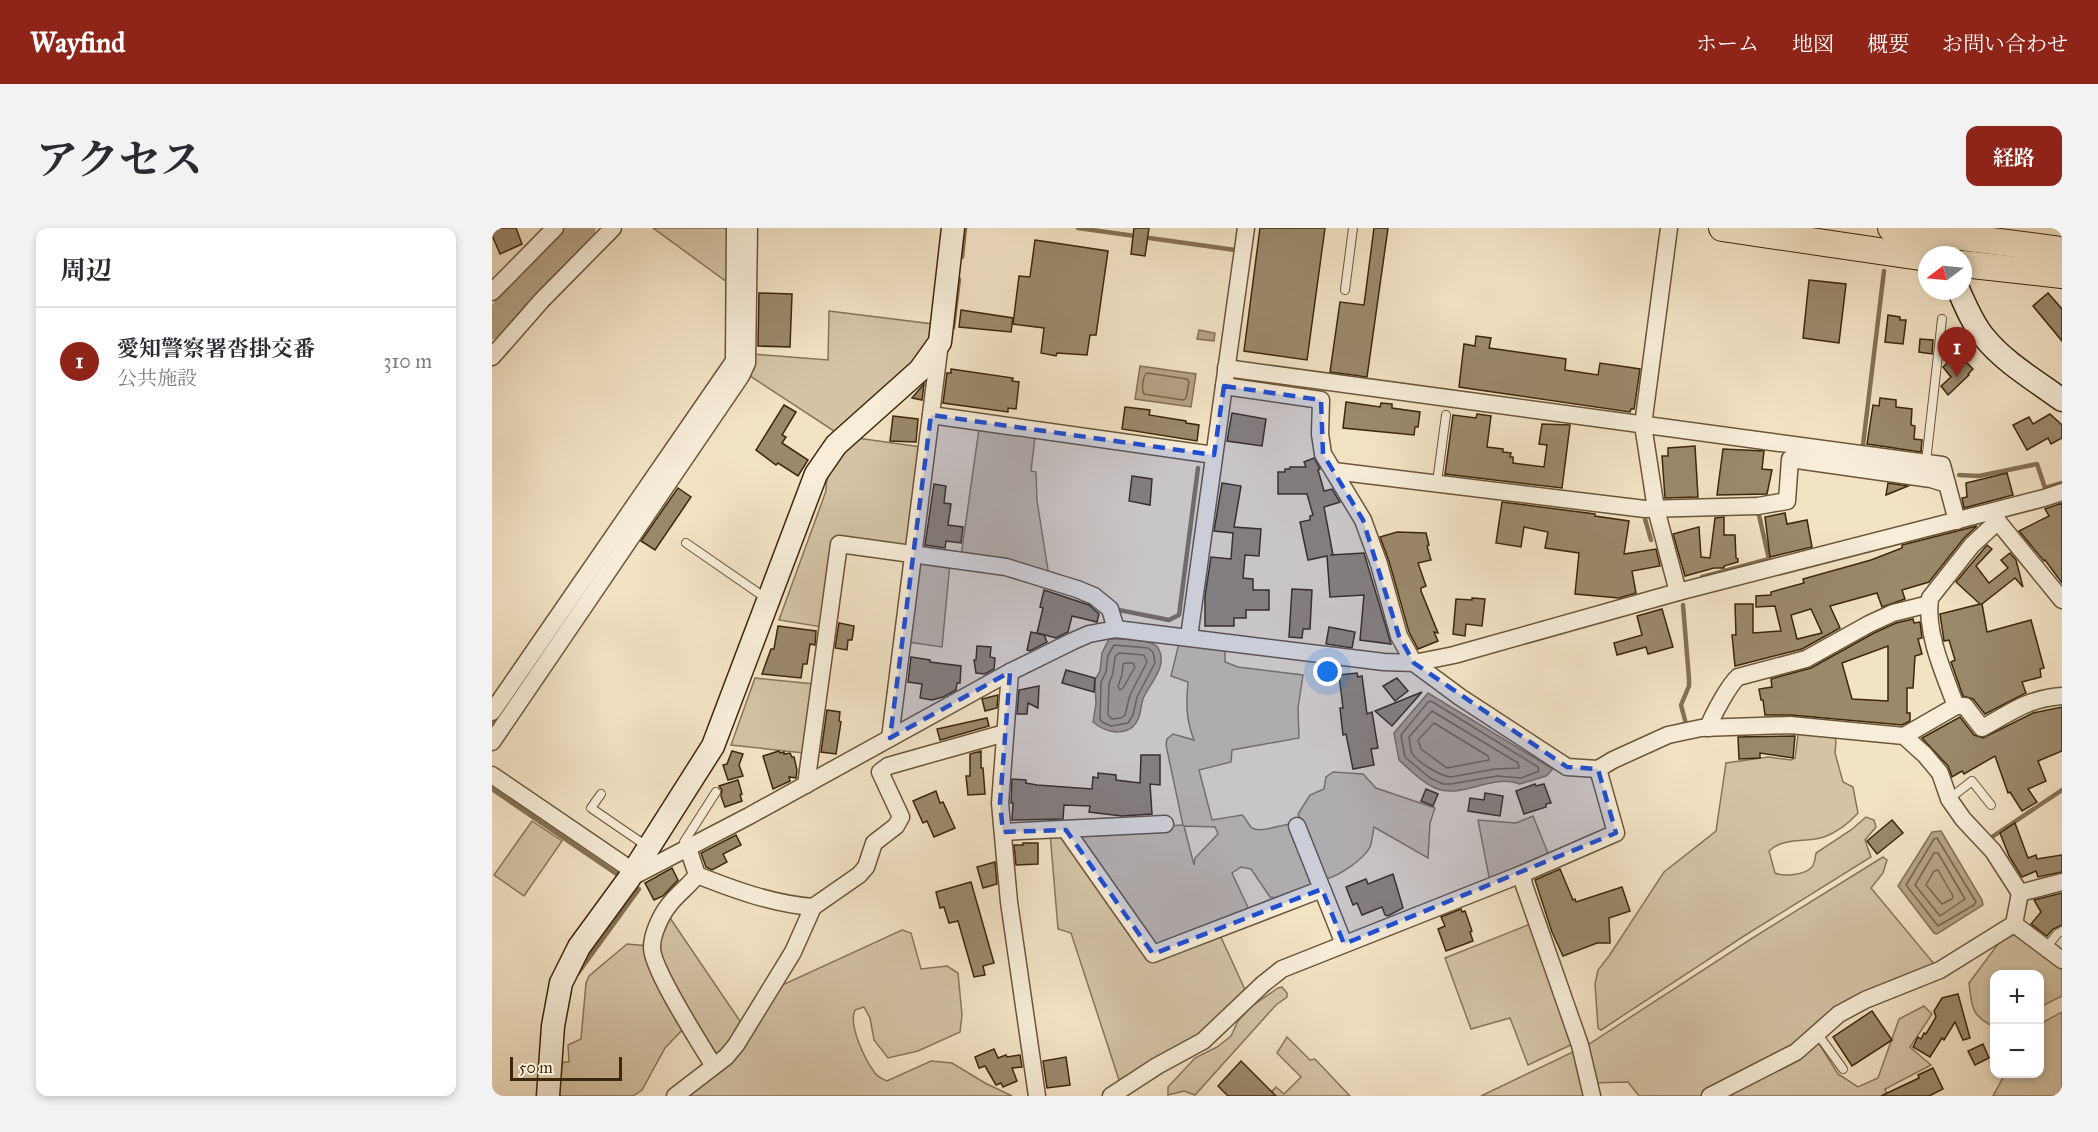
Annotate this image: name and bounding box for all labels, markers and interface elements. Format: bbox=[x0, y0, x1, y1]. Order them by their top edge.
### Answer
text: Wayfind bbox=[30, 25, 125, 60]
text: ホーム bbox=[1696, 31, 1759, 57]
text: 地図 bbox=[1792, 31, 1834, 57]
text: 概要 bbox=[1867, 31, 1909, 57]
text: お問い合わせ bbox=[1942, 31, 2068, 57]
button: 経路 bbox=[1966, 126, 2062, 186]
text: アクセス bbox=[36, 134, 203, 186]
north arrow bbox=[1918, 246, 1972, 300]
text: 周辺 bbox=[60, 254, 112, 286]
pin: 1 bbox=[1938, 328, 1976, 377]
text: 愛知警察署沓掛交番 bbox=[117, 335, 315, 362]
text: 1 bbox=[76, 349, 83, 373]
text: 310 m bbox=[383, 349, 432, 373]
text: 公共施設 bbox=[117, 366, 197, 390]
your location bbox=[1313, 657, 1342, 686]
map controls bbox=[1990, 970, 2044, 1078]
button: + bbox=[1990, 970, 2044, 1024]
button: − bbox=[1990, 1024, 2044, 1078]
scale bar bbox=[510, 1054, 622, 1082]
text: 50 m bbox=[519, 1058, 553, 1077]

